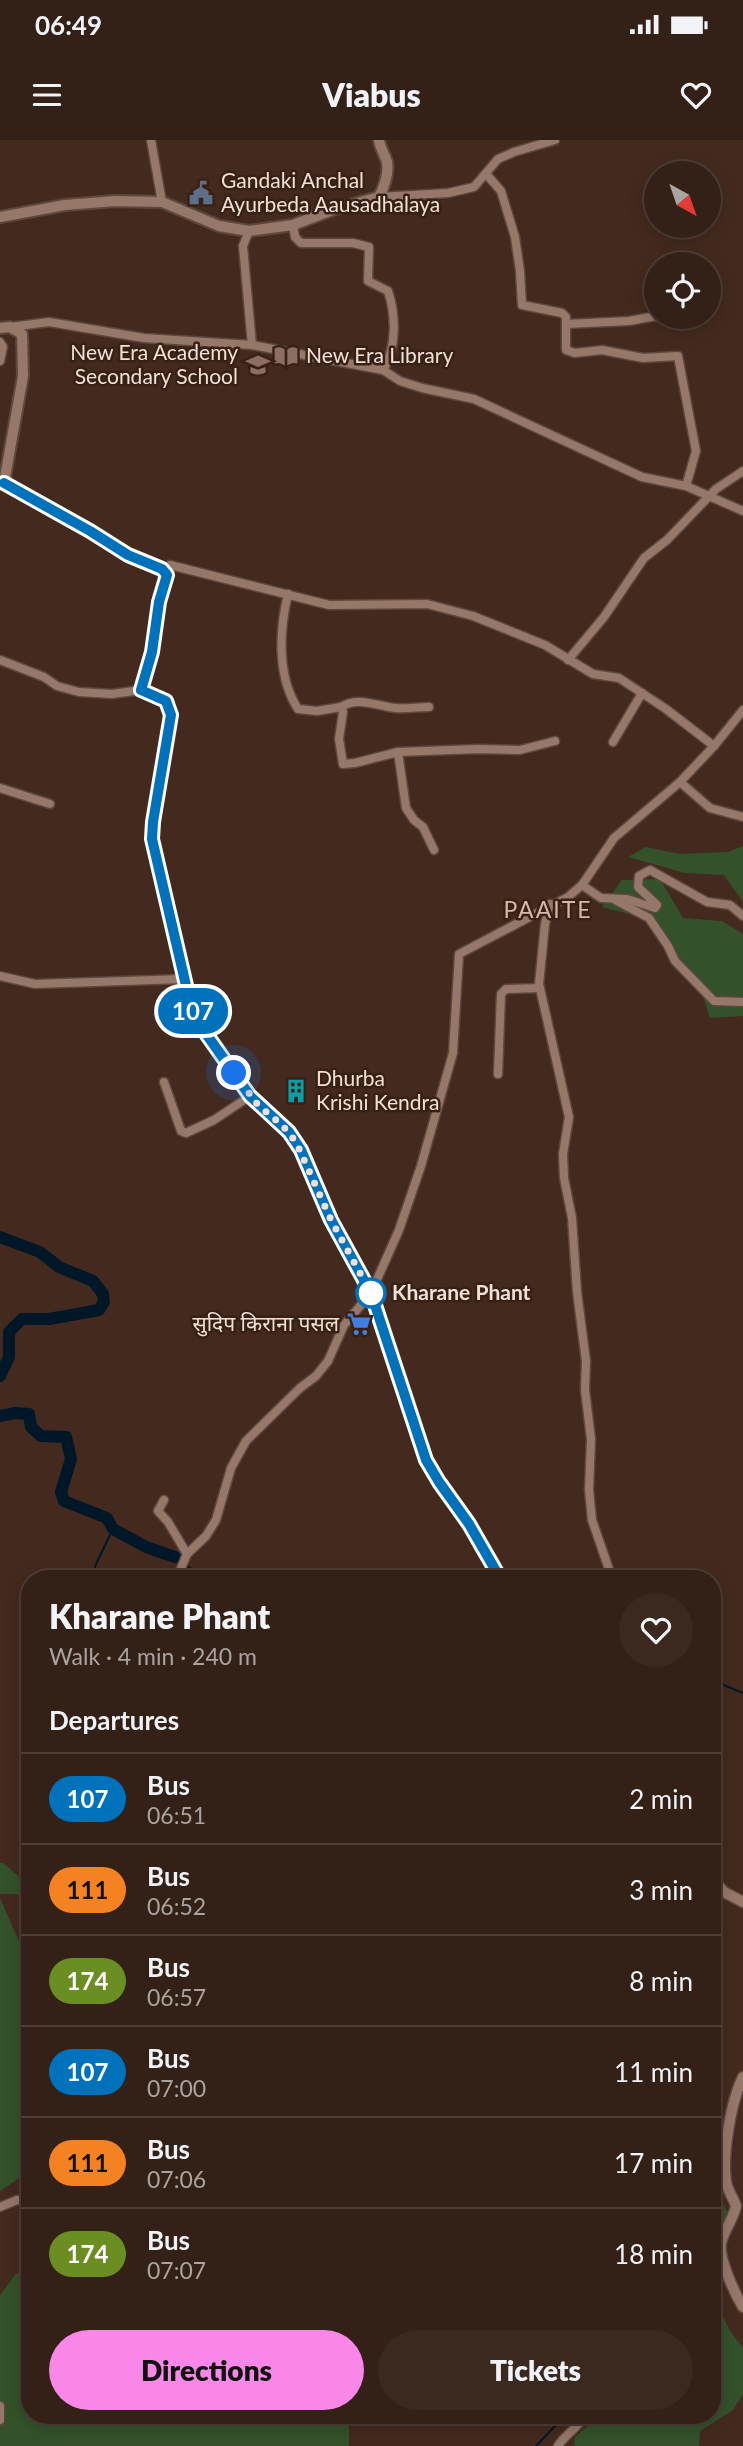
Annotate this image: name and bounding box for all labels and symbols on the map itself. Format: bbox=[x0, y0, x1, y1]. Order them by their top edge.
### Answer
north arrow bbox=[644, 161, 721, 238]
place label: Gandaki Anchal Ayurbeda Aausadhalaya bbox=[221, 167, 440, 216]
public building icon: Gandaki Anchal Ayurbeda Aausadhalaya bbox=[187, 179, 215, 207]
place label: New Era Academy Secondary School bbox=[70, 339, 238, 388]
library icon: New Era Library bbox=[272, 342, 300, 370]
place label: New Era Library bbox=[306, 342, 453, 367]
school or university icon: New Era Academy Secondary School bbox=[244, 351, 272, 379]
district label: PAAITE bbox=[503, 895, 593, 923]
line badge: 107 bbox=[153, 988, 233, 1034]
your location bbox=[216, 1055, 251, 1090]
place label: Dhurba Krishi Kendra bbox=[316, 1065, 439, 1114]
building icon: Dhurba Krishi Kendra bbox=[282, 1077, 310, 1105]
marker: Kharane Phant bbox=[356, 1278, 386, 1308]
place label: Kharane Phant bbox=[392, 1279, 531, 1304]
place label: सुदिप किराना पसल bbox=[192, 1310, 340, 1337]
supermarket icon: सुदिप किराना पसल bbox=[345, 1310, 373, 1338]

